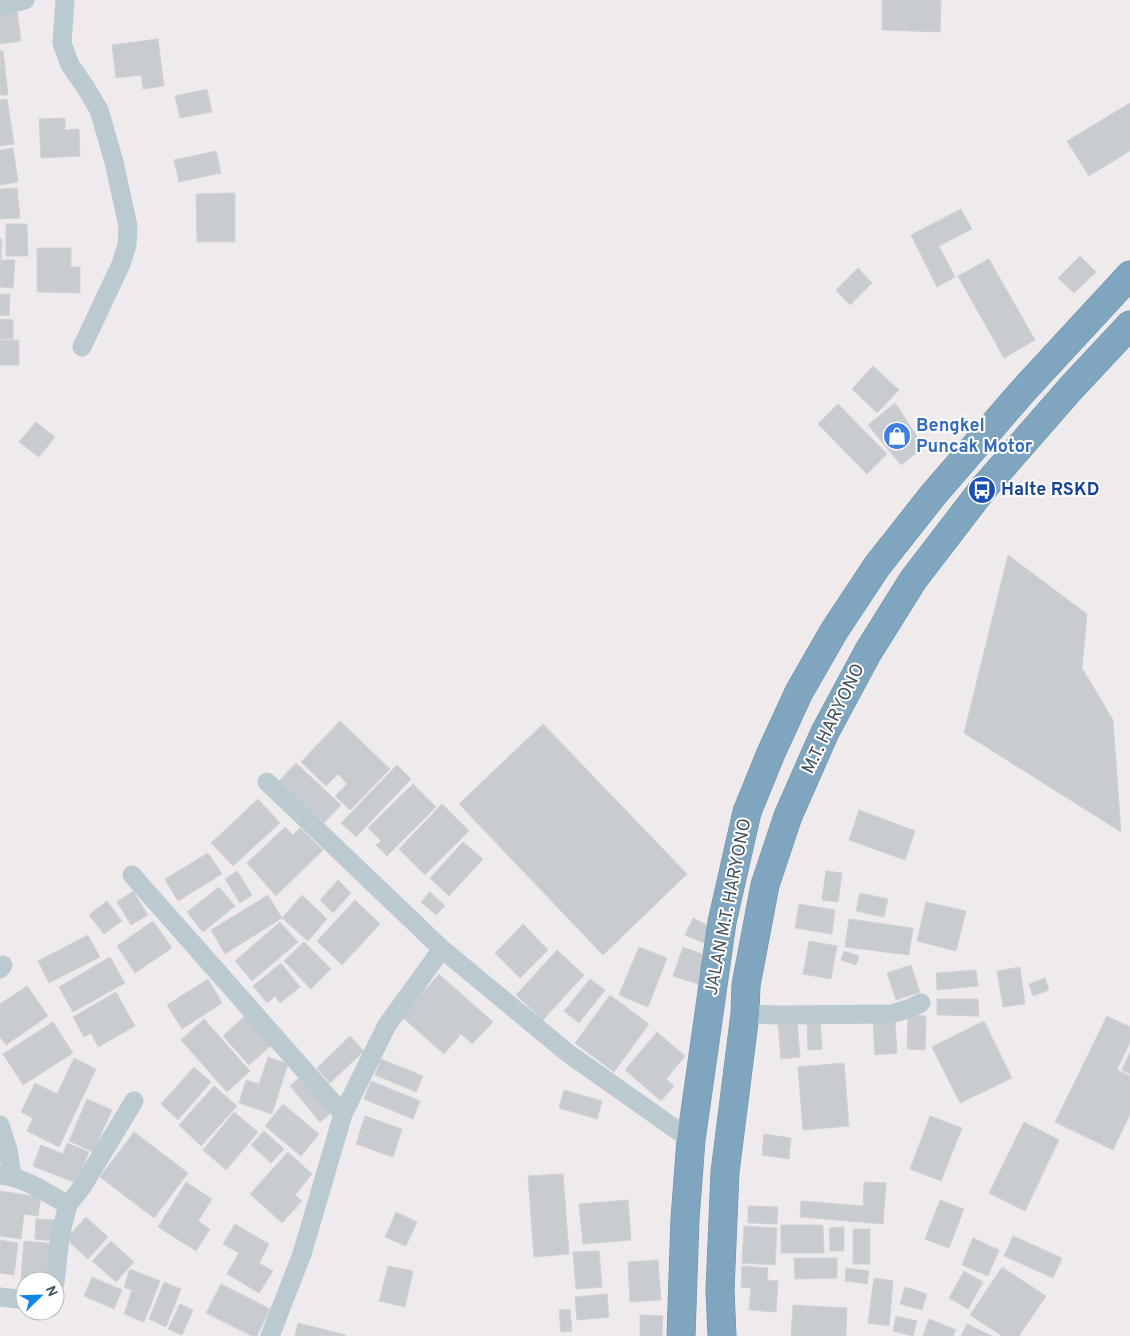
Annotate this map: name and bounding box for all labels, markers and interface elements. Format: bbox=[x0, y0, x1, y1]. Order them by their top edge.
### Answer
place label: Bengkel Puncak Motor bbox=[916, 415, 1033, 459]
shop icon: Bengkel Puncak Motor bbox=[882, 421, 912, 451]
bus stop icon: Halte RSKD bbox=[967, 475, 997, 505]
place label: Halte RSKD bbox=[1001, 479, 1099, 502]
street label: M.T. HARYONO bbox=[797, 660, 871, 778]
street label: JALAN M.T. HARYONO bbox=[701, 817, 757, 997]
north arrow bbox=[15, 1271, 65, 1321]
text: N bbox=[41, 1284, 60, 1299]

